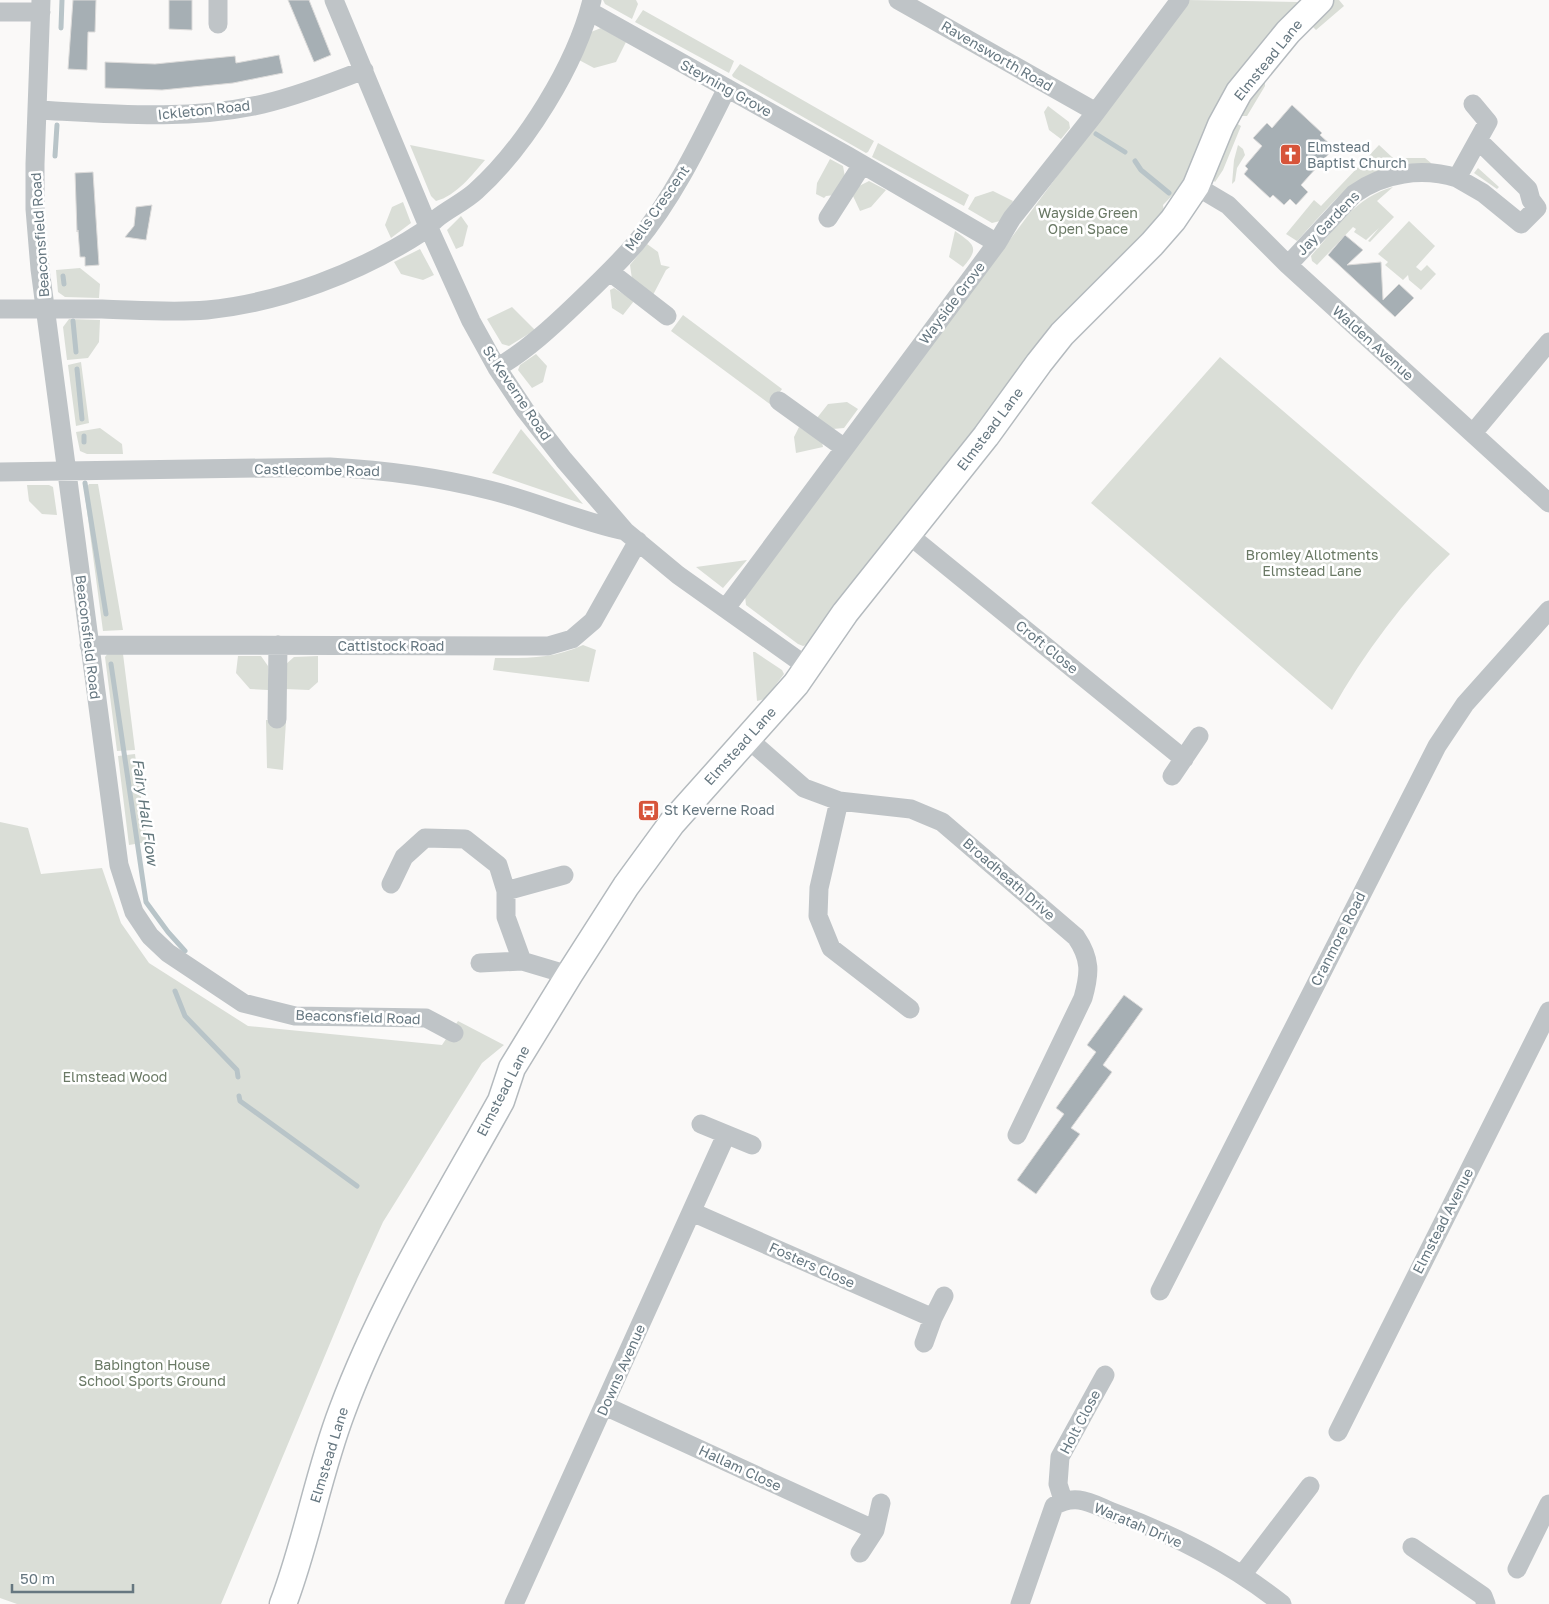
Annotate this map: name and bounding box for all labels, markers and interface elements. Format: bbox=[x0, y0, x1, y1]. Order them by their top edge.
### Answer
street label: Elmstead Lane bbox=[1230, 16, 1305, 104]
street label: Ravensworth Road bbox=[938, 17, 1056, 94]
street label: Steyning Grove bbox=[677, 55, 775, 120]
street label: Ickleton Road bbox=[157, 96, 251, 123]
place label: Elmstead Baptist Church bbox=[1307, 138, 1407, 171]
church icon: Elmstead Baptist Church bbox=[1279, 143, 1303, 167]
street label: Mells Crescent bbox=[621, 162, 692, 254]
street label: Beaconsfield Road bbox=[27, 172, 52, 298]
street label: Jay Gardens bbox=[1293, 187, 1362, 258]
park label: Wayside Green Open Space bbox=[1038, 204, 1138, 237]
street label: Wayside Grove bbox=[915, 258, 988, 347]
street label: Walden Avenue bbox=[1329, 302, 1417, 384]
street label: St Keverne Road bbox=[479, 342, 555, 443]
street label: Elmstead Lane bbox=[953, 384, 1026, 473]
street label: Castlecombe Road bbox=[254, 460, 380, 479]
park label: Bromley Allotments Elmstead Lane bbox=[1246, 546, 1378, 579]
street label: Beaconsfield Road bbox=[72, 574, 105, 700]
street label: Croft Close bbox=[1013, 616, 1082, 677]
street label: Cattistock Road bbox=[338, 637, 444, 654]
street label: Elmstead Lane bbox=[700, 703, 779, 788]
water label: Fairy Hall Flow bbox=[129, 757, 163, 868]
bus stop icon: St Keverne Road bbox=[636, 798, 660, 822]
place label: St Keverne Road bbox=[664, 801, 775, 818]
street label: Broadheath Drive bbox=[960, 834, 1059, 923]
street label: Cranmore Road bbox=[1307, 889, 1369, 989]
street label: Beaconsfield Road bbox=[295, 1006, 421, 1027]
street label: Elmstead Lane bbox=[472, 1043, 533, 1139]
park label: Elmstead Wood bbox=[63, 1068, 167, 1085]
street label: Elmstead Avenue bbox=[1409, 1165, 1476, 1276]
street label: Fosters Close bbox=[767, 1238, 858, 1291]
street label: Downs Avenue bbox=[593, 1321, 648, 1418]
park label: Babington House School Sports Ground bbox=[78, 1356, 226, 1389]
street label: Holt Close bbox=[1056, 1387, 1104, 1457]
street label: Elmstead Lane bbox=[306, 1405, 351, 1505]
street label: Hallam Close bbox=[696, 1441, 784, 1494]
street label: Waratah Drive bbox=[1092, 1498, 1185, 1551]
scale bar bbox=[12, 1562, 134, 1594]
text: 50 m bbox=[20, 1569, 55, 1587]

